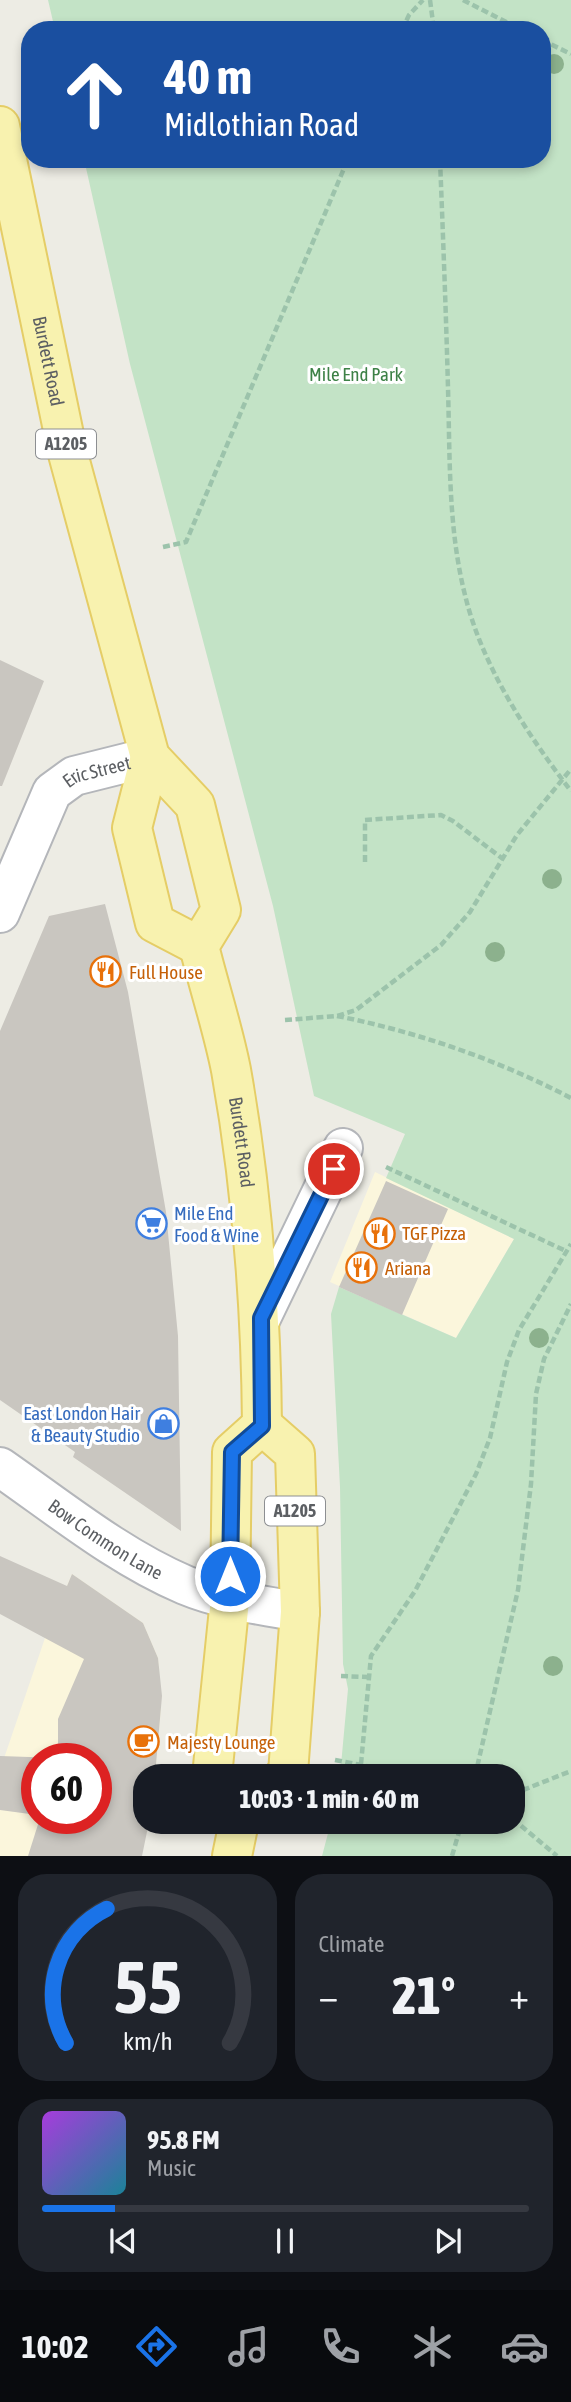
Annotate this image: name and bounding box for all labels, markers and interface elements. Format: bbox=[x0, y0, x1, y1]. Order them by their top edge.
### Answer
text: 40 m bbox=[164, 48, 252, 104]
icon: ahead bbox=[49, 49, 140, 140]
text: Midlothian Road bbox=[164, 106, 359, 143]
street label: Burdett Road bbox=[29, 314, 69, 408]
park label: Mile End Park bbox=[309, 363, 404, 385]
road number: A1205 bbox=[36, 430, 96, 458]
street label: Eric Street bbox=[58, 751, 133, 792]
restaurant icon: Full House bbox=[89, 955, 123, 989]
place label: Full House bbox=[129, 961, 203, 983]
street label: Burdett Road bbox=[225, 1095, 259, 1189]
pin bbox=[304, 1139, 364, 1199]
icon: arrive bbox=[315, 1150, 353, 1188]
place label: Mile End Food & Wine bbox=[174, 1202, 259, 1246]
supermarket icon: Mile End Food & Wine bbox=[134, 1207, 168, 1241]
restaurant icon: TGF Pizza bbox=[362, 1216, 396, 1250]
place label: TGF Pizza bbox=[402, 1222, 466, 1244]
restaurant icon: Ariana bbox=[345, 1251, 379, 1285]
place label: Ariana bbox=[385, 1257, 431, 1279]
place label: East London Hair & Beauty Studio bbox=[23, 1402, 140, 1446]
shop icon: East London Hair & Beauty Studio bbox=[146, 1407, 180, 1441]
street label: Bow Common Lane bbox=[44, 1494, 166, 1584]
road number: A1205 bbox=[265, 1496, 325, 1526]
position arrow bbox=[193, 1539, 267, 1613]
cafe icon: Majesty Lounge bbox=[127, 1725, 161, 1759]
place label: Majesty Lounge bbox=[167, 1731, 275, 1753]
speed limit sign: 60 bbox=[21, 1743, 112, 1834]
text: 10:03 · 1 min · 60 m bbox=[239, 1784, 419, 1814]
text: Climate bbox=[319, 1931, 384, 1957]
text: 55 bbox=[113, 1946, 181, 2029]
text: 21° bbox=[392, 1965, 455, 2025]
text: − bbox=[319, 1974, 338, 2017]
text: + bbox=[509, 1974, 529, 2017]
text: km/h bbox=[122, 2027, 172, 2055]
text: 95.8 FM bbox=[147, 2125, 220, 2155]
text: Music bbox=[147, 2155, 195, 2181]
icon: previous bbox=[104, 2222, 142, 2260]
icon: pause bbox=[266, 2222, 304, 2260]
icon: next bbox=[429, 2222, 467, 2260]
icon: directions bbox=[132, 2322, 181, 2371]
icon: music bbox=[224, 2322, 273, 2371]
icon: phone bbox=[316, 2322, 365, 2371]
icon: climate bbox=[408, 2322, 457, 2371]
icon: car bbox=[500, 2322, 549, 2371]
text: 10:02 bbox=[22, 2328, 89, 2365]

